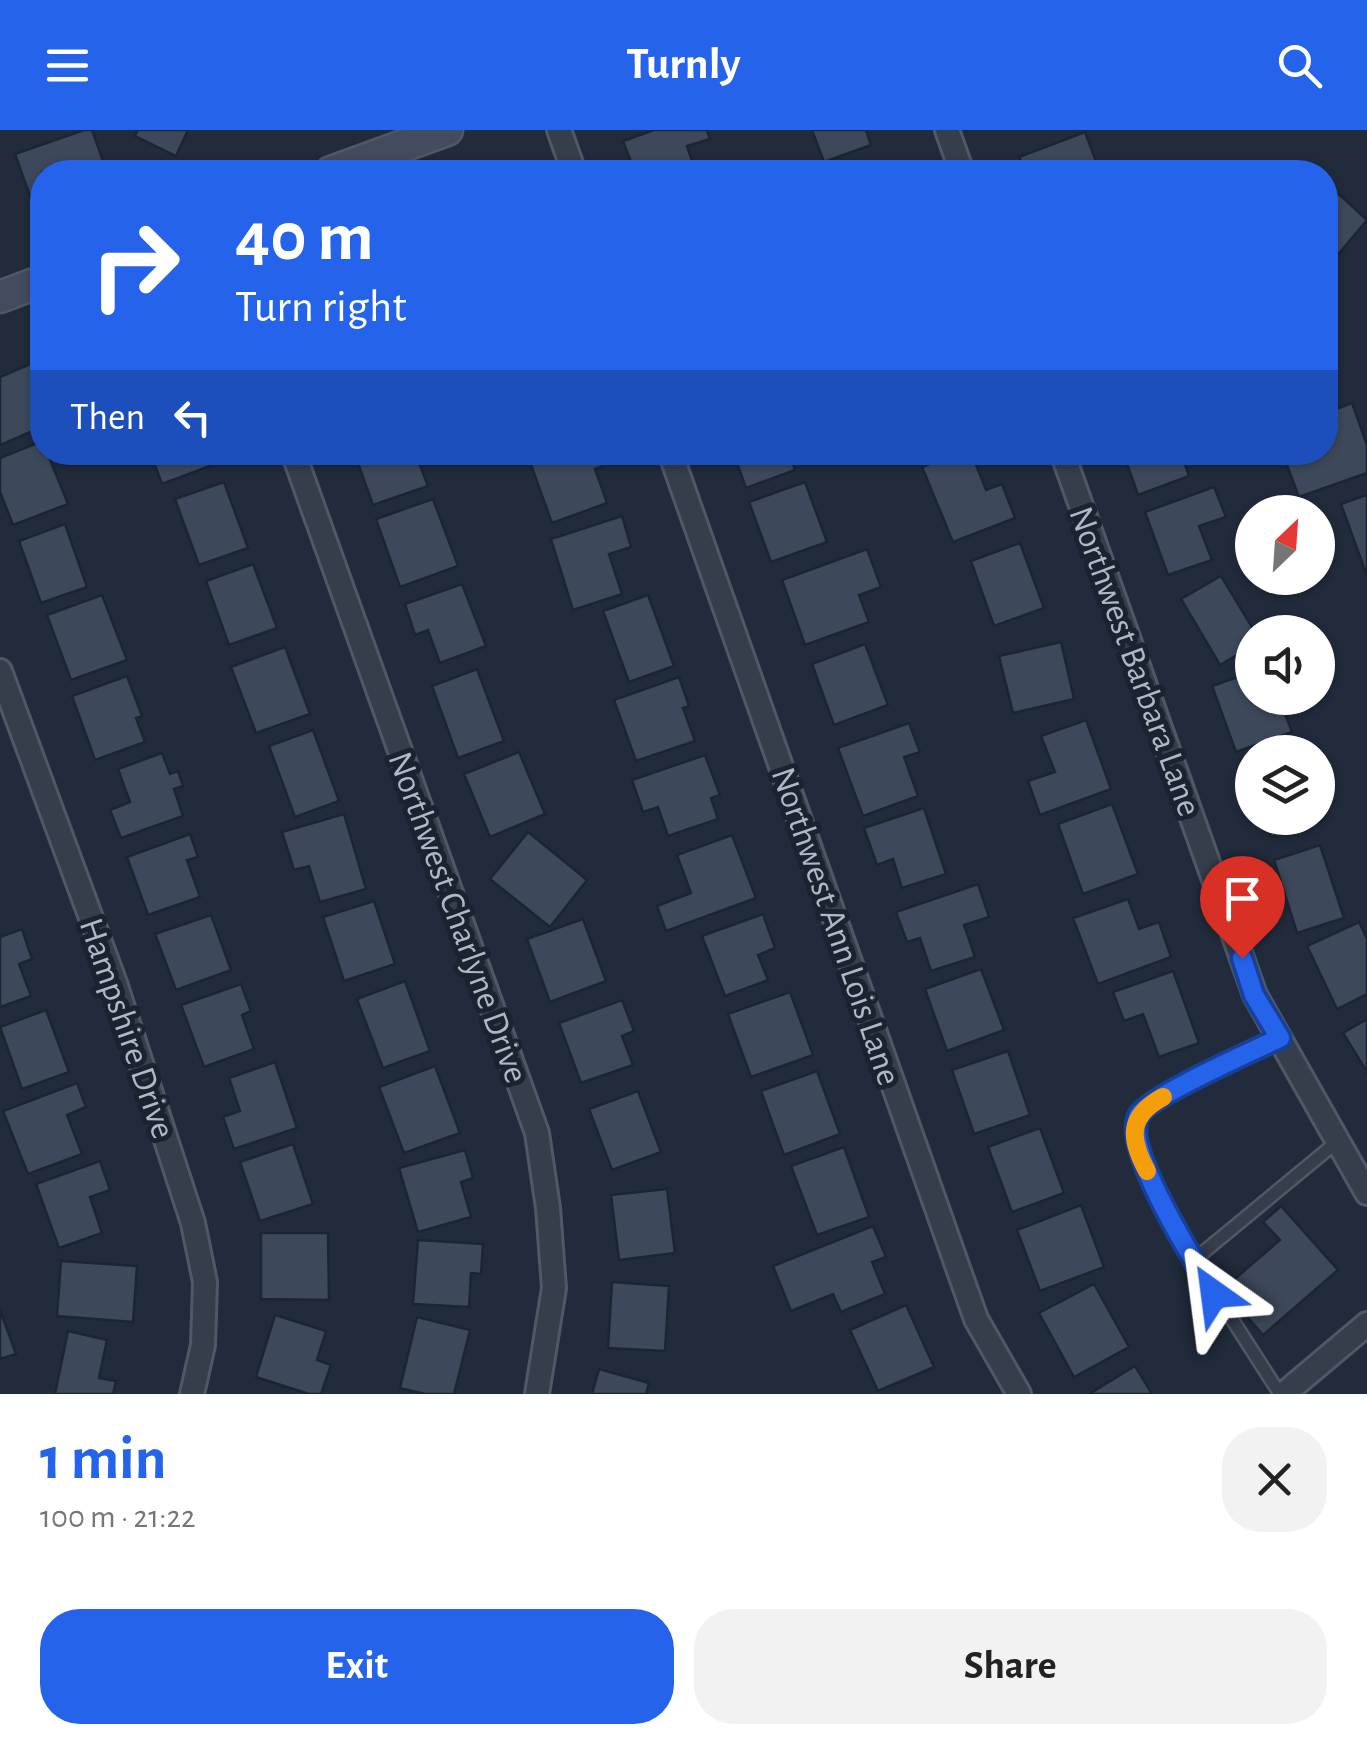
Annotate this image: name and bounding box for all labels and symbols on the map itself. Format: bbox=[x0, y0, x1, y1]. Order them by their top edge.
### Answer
north arrow bbox=[1235, 495, 1335, 595]
street label: Northwest Barbara Lane bbox=[1062, 502, 1207, 821]
street label: Northwest Charlyne Drive bbox=[381, 748, 534, 1088]
street label: Northwest Ann Lois Lane bbox=[765, 763, 906, 1090]
pin bbox=[1200, 856, 1285, 959]
street label: Hampshire Drive bbox=[73, 914, 181, 1143]
position arrow bbox=[1162, 1242, 1266, 1346]

